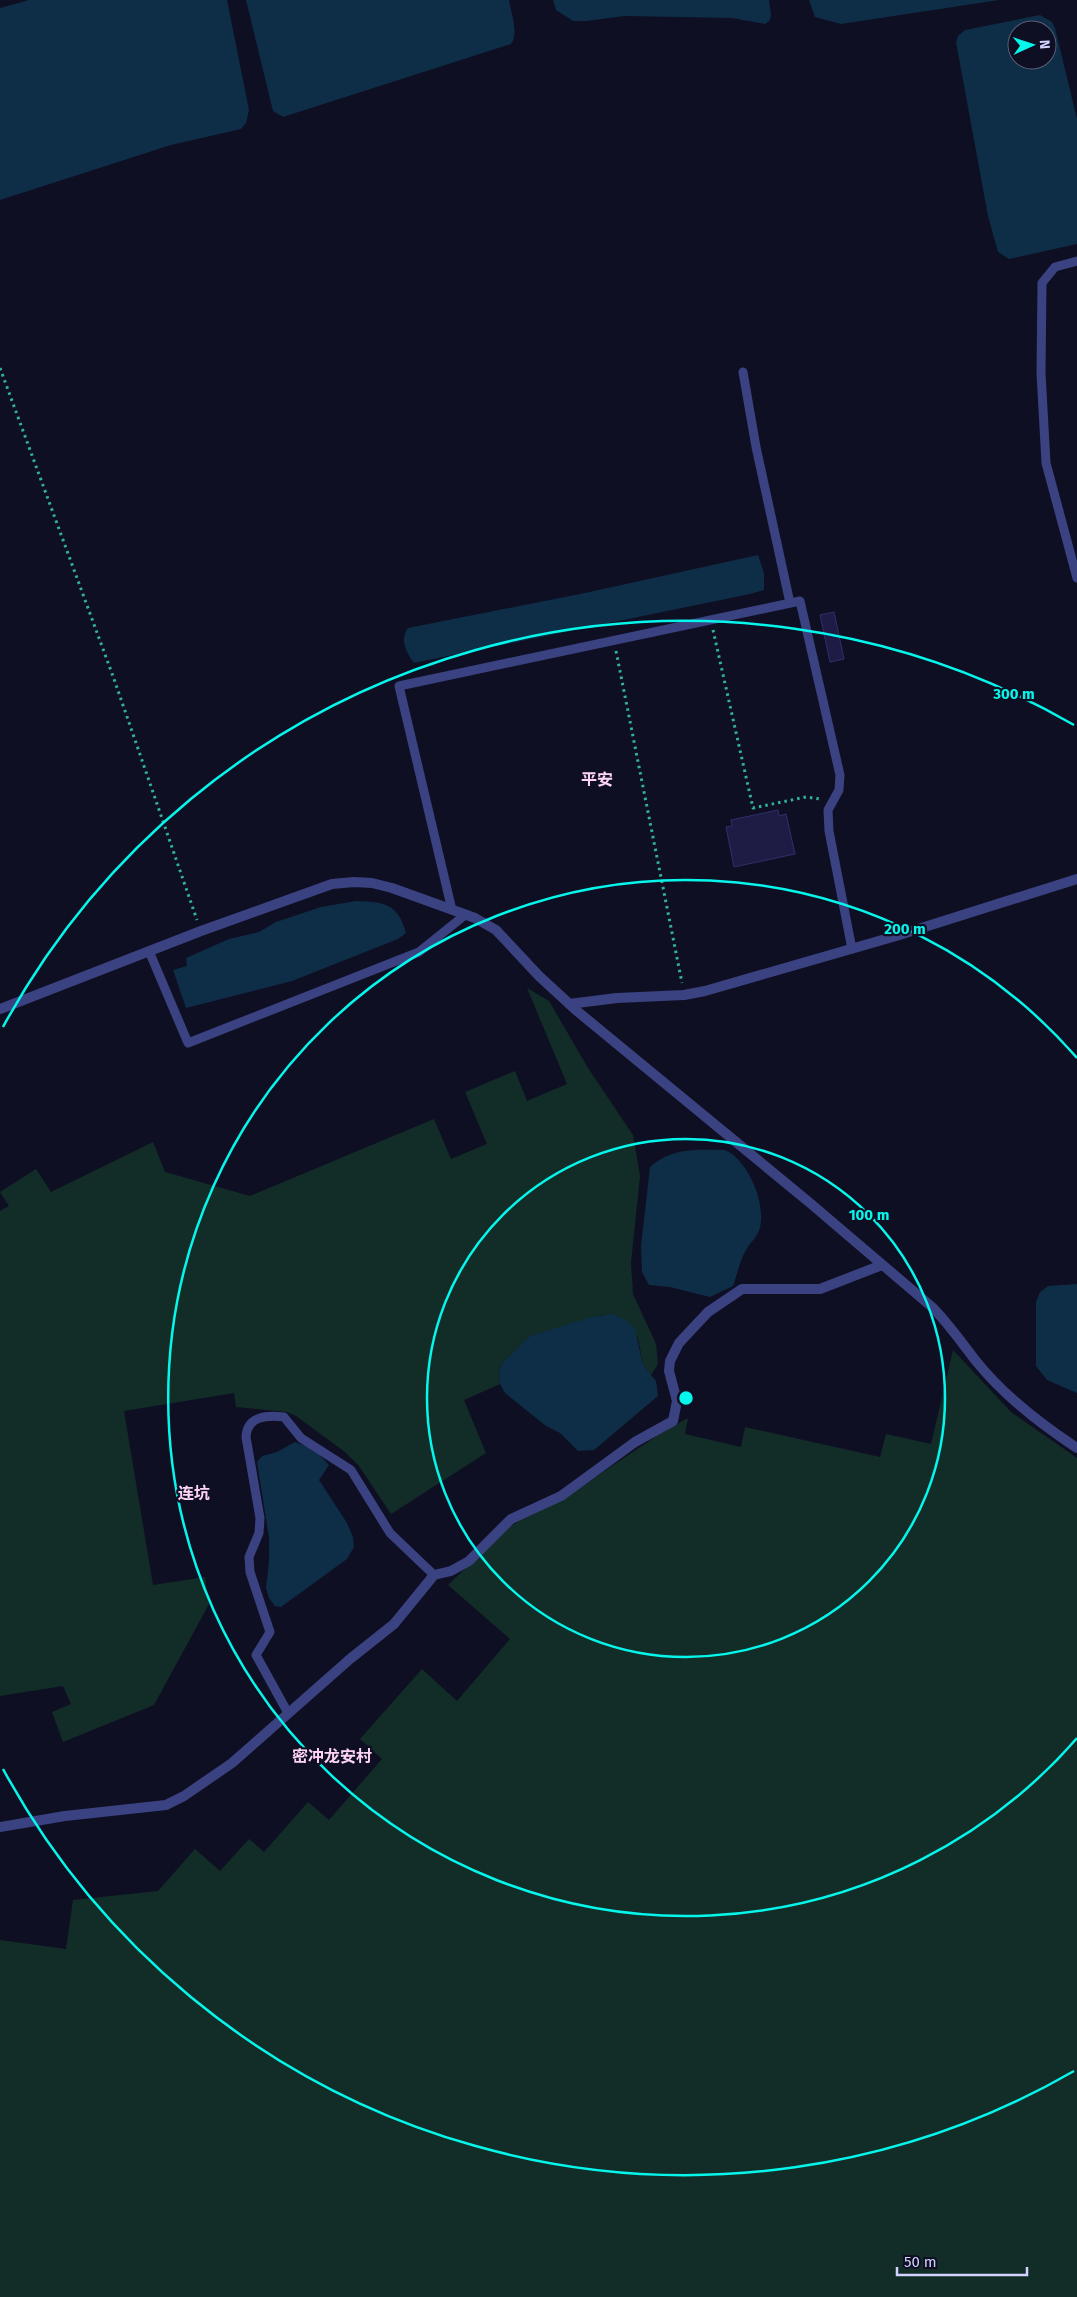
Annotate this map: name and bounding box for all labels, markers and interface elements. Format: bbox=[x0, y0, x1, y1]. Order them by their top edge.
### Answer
north arrow bbox=[1007, 20, 1057, 70]
text: N bbox=[1036, 39, 1053, 49]
text: 300 m bbox=[992, 685, 1035, 703]
district label: 平安 bbox=[581, 770, 613, 789]
text: 200 m bbox=[884, 920, 926, 938]
text: 100 m bbox=[849, 1206, 889, 1224]
centre of rings bbox=[677, 1389, 695, 1407]
district label: 连坑 bbox=[177, 1484, 210, 1503]
district label: 密冲龙安村 bbox=[292, 1747, 372, 1766]
scale bar bbox=[897, 2244, 1027, 2276]
text: 50 m bbox=[904, 2253, 937, 2271]

